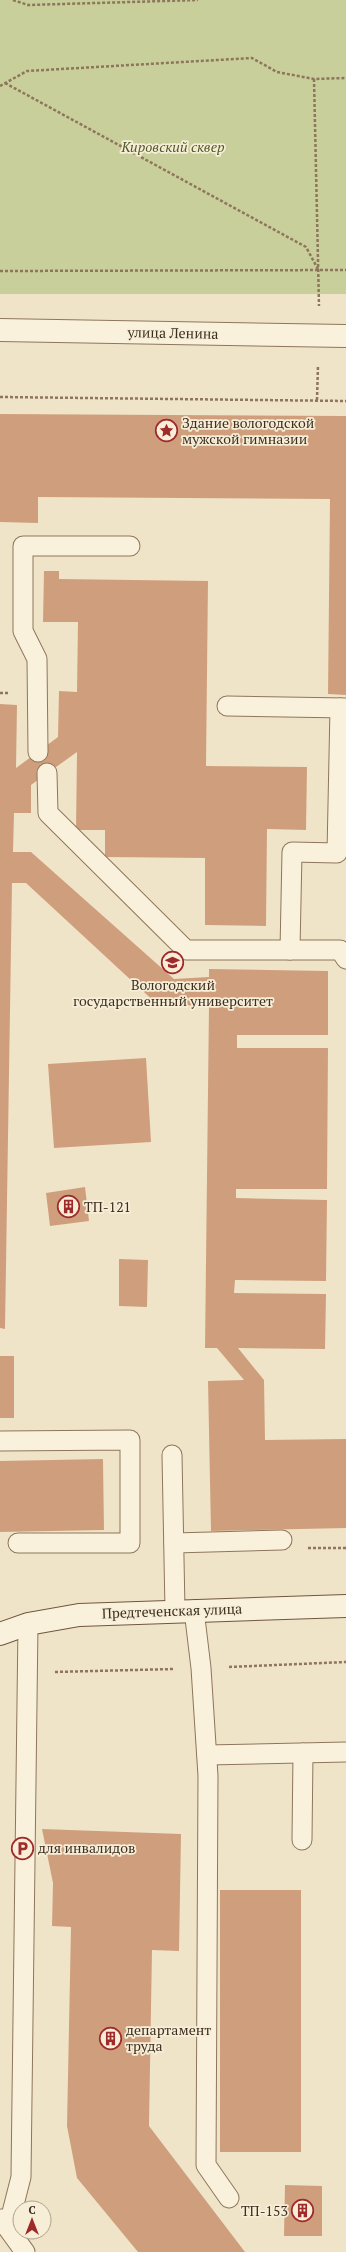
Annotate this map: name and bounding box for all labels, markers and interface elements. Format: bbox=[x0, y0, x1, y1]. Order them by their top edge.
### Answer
park label: Кировский сквер bbox=[120, 137, 225, 156]
street label: улица Ленина bbox=[126, 322, 219, 343]
place label: Здание вологодской мужской гимназии bbox=[182, 413, 315, 448]
place icon: Здание вологодской мужской гимназии bbox=[154, 418, 180, 444]
school or university icon: Вологодский государственный университет bbox=[160, 950, 186, 976]
place label: Вологодский государственный университет bbox=[73, 975, 273, 1010]
building icon: ТП-121 bbox=[55, 1194, 81, 1220]
place label: ТП-121 bbox=[84, 1197, 131, 1216]
street label: Предтеченская улица bbox=[101, 1599, 243, 1622]
parking icon: для инвалидов bbox=[9, 1835, 35, 1861]
place label: для инвалидов bbox=[38, 1838, 135, 1857]
place label: департамент труда bbox=[126, 2020, 211, 2055]
building icon: департамент труда bbox=[97, 2025, 123, 2051]
building icon: ТП-153 bbox=[290, 2198, 316, 2224]
north arrow bbox=[12, 2200, 52, 2240]
place label: ТП-153 bbox=[241, 2201, 288, 2220]
text: С bbox=[28, 2203, 36, 2217]

